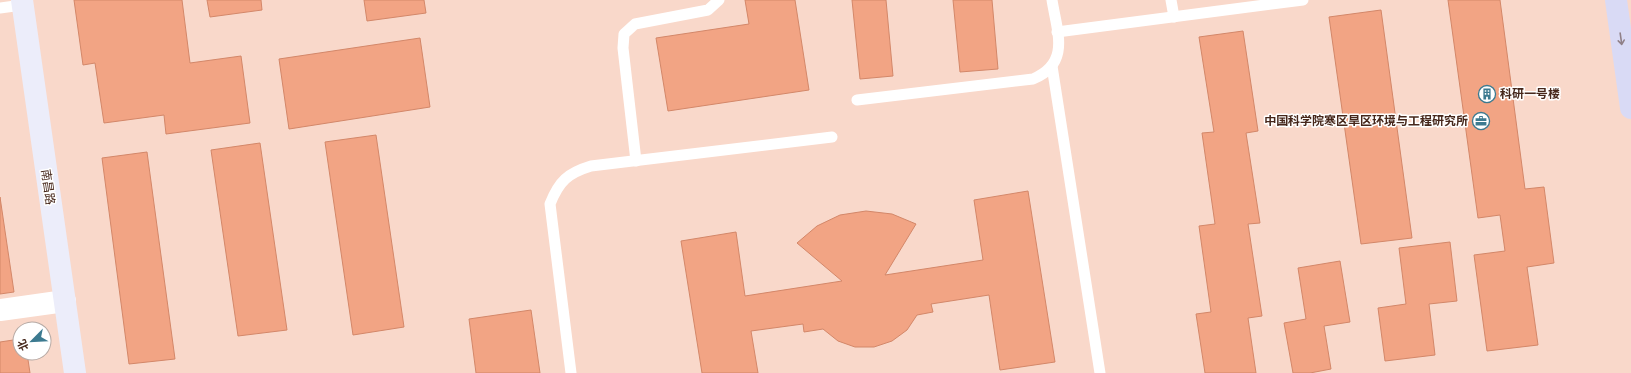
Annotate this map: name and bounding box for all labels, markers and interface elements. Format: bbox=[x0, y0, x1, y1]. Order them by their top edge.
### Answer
one-way arrow bbox=[1617, 32, 1625, 45]
building icon: 科研一号楼 bbox=[1477, 84, 1497, 104]
place label: 科研一号楼 bbox=[1500, 86, 1560, 101]
office icon: 中国科学院寒区旱区环境与工程研究所 bbox=[1471, 111, 1491, 131]
place label: 中国科学院寒区旱区环境与工程研究所 bbox=[1264, 113, 1468, 128]
street label: 南昌路 bbox=[39, 168, 58, 206]
north arrow bbox=[12, 321, 52, 361]
text: 北 bbox=[14, 337, 31, 353]

